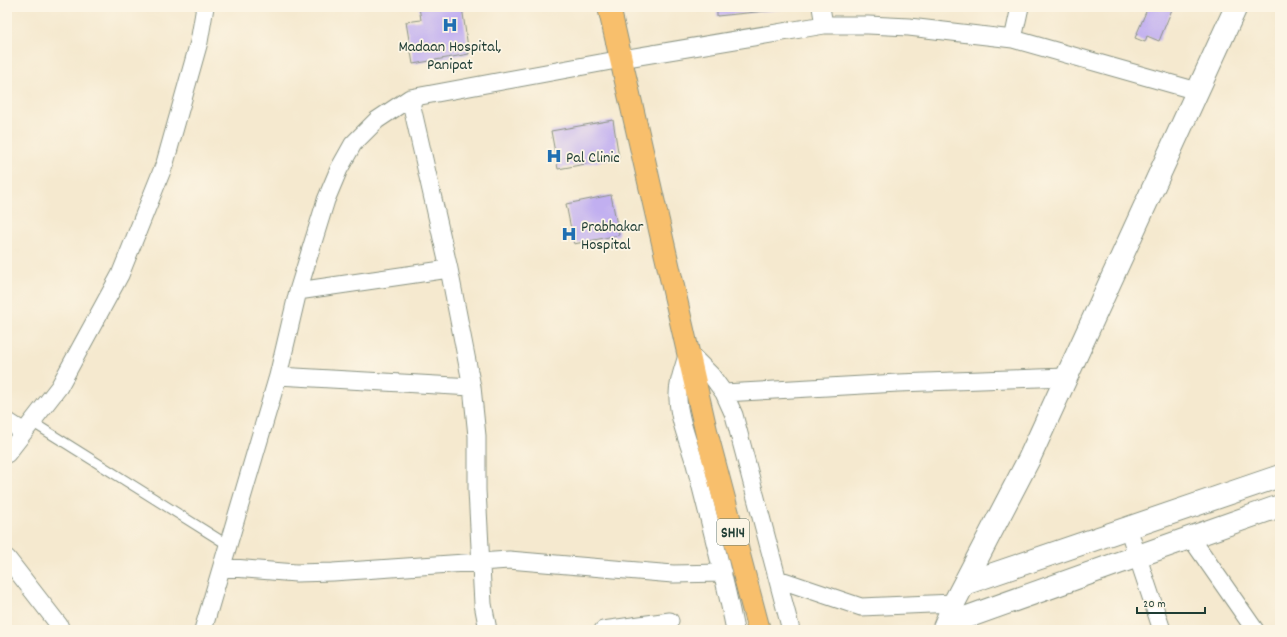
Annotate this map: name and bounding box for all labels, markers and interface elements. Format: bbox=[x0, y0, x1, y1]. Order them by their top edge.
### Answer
hospital icon: Madaan Hospital, Panipat bbox=[441, 16, 459, 34]
place label: Madaan Hospital, Panipat bbox=[398, 36, 502, 77]
hospital icon: Pal Clinic bbox=[545, 147, 563, 165]
place label: Pal Clinic bbox=[566, 147, 620, 170]
place label: Prabhakar Hospital bbox=[581, 216, 644, 257]
hospital icon: Prabhakar Hospital bbox=[560, 225, 578, 243]
road number: SH14 bbox=[717, 519, 749, 545]
scale bar bbox=[1137, 589, 1205, 615]
text: 20 m bbox=[1143, 596, 1166, 613]

